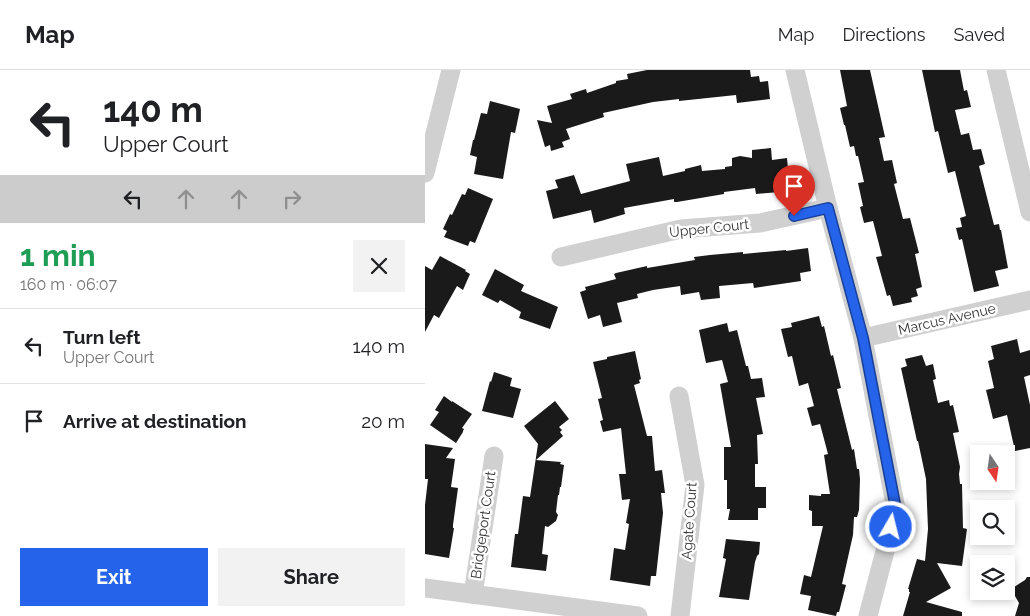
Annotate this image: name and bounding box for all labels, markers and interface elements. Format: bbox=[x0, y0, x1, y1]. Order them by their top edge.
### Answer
text: Map bbox=[25, 20, 75, 49]
text: Map bbox=[778, 24, 814, 45]
text: Directions bbox=[842, 24, 926, 45]
text: Saved bbox=[954, 24, 1005, 45]
text: 140 m bbox=[103, 89, 203, 130]
icon: left bbox=[20, 90, 85, 155]
text: Upper Court bbox=[103, 131, 229, 157]
pin bbox=[773, 165, 815, 216]
icon: arrive bbox=[780, 172, 808, 200]
icon: left bbox=[119, 185, 147, 213]
icon: ahead bbox=[172, 185, 200, 213]
icon: ahead bbox=[225, 185, 253, 213]
icon: right bbox=[278, 185, 306, 213]
street label: Upper Court bbox=[668, 216, 750, 240]
text: 1 min bbox=[20, 238, 96, 273]
button: close bbox=[353, 240, 405, 292]
text: 160 m · 06:07 bbox=[20, 275, 117, 294]
street label: Marcus Avenue bbox=[897, 300, 997, 338]
text: Turn left bbox=[63, 326, 140, 348]
icon: left bbox=[20, 332, 48, 360]
text: 140 m bbox=[353, 335, 405, 357]
text: Upper Court bbox=[63, 348, 154, 367]
icon: arrive bbox=[20, 407, 48, 435]
text: Arrive at destination bbox=[63, 410, 247, 432]
text: 20 m bbox=[361, 410, 405, 432]
north arrow bbox=[970, 445, 1015, 490]
map controls bbox=[970, 445, 1015, 600]
street label: Bridgeport Court bbox=[468, 470, 499, 580]
street label: Agate Court bbox=[678, 481, 700, 560]
position arrow bbox=[864, 500, 916, 552]
button: search bbox=[970, 500, 1015, 545]
button: Exit bbox=[20, 548, 208, 606]
button: Share bbox=[218, 548, 405, 606]
button: layers bbox=[970, 555, 1015, 600]

